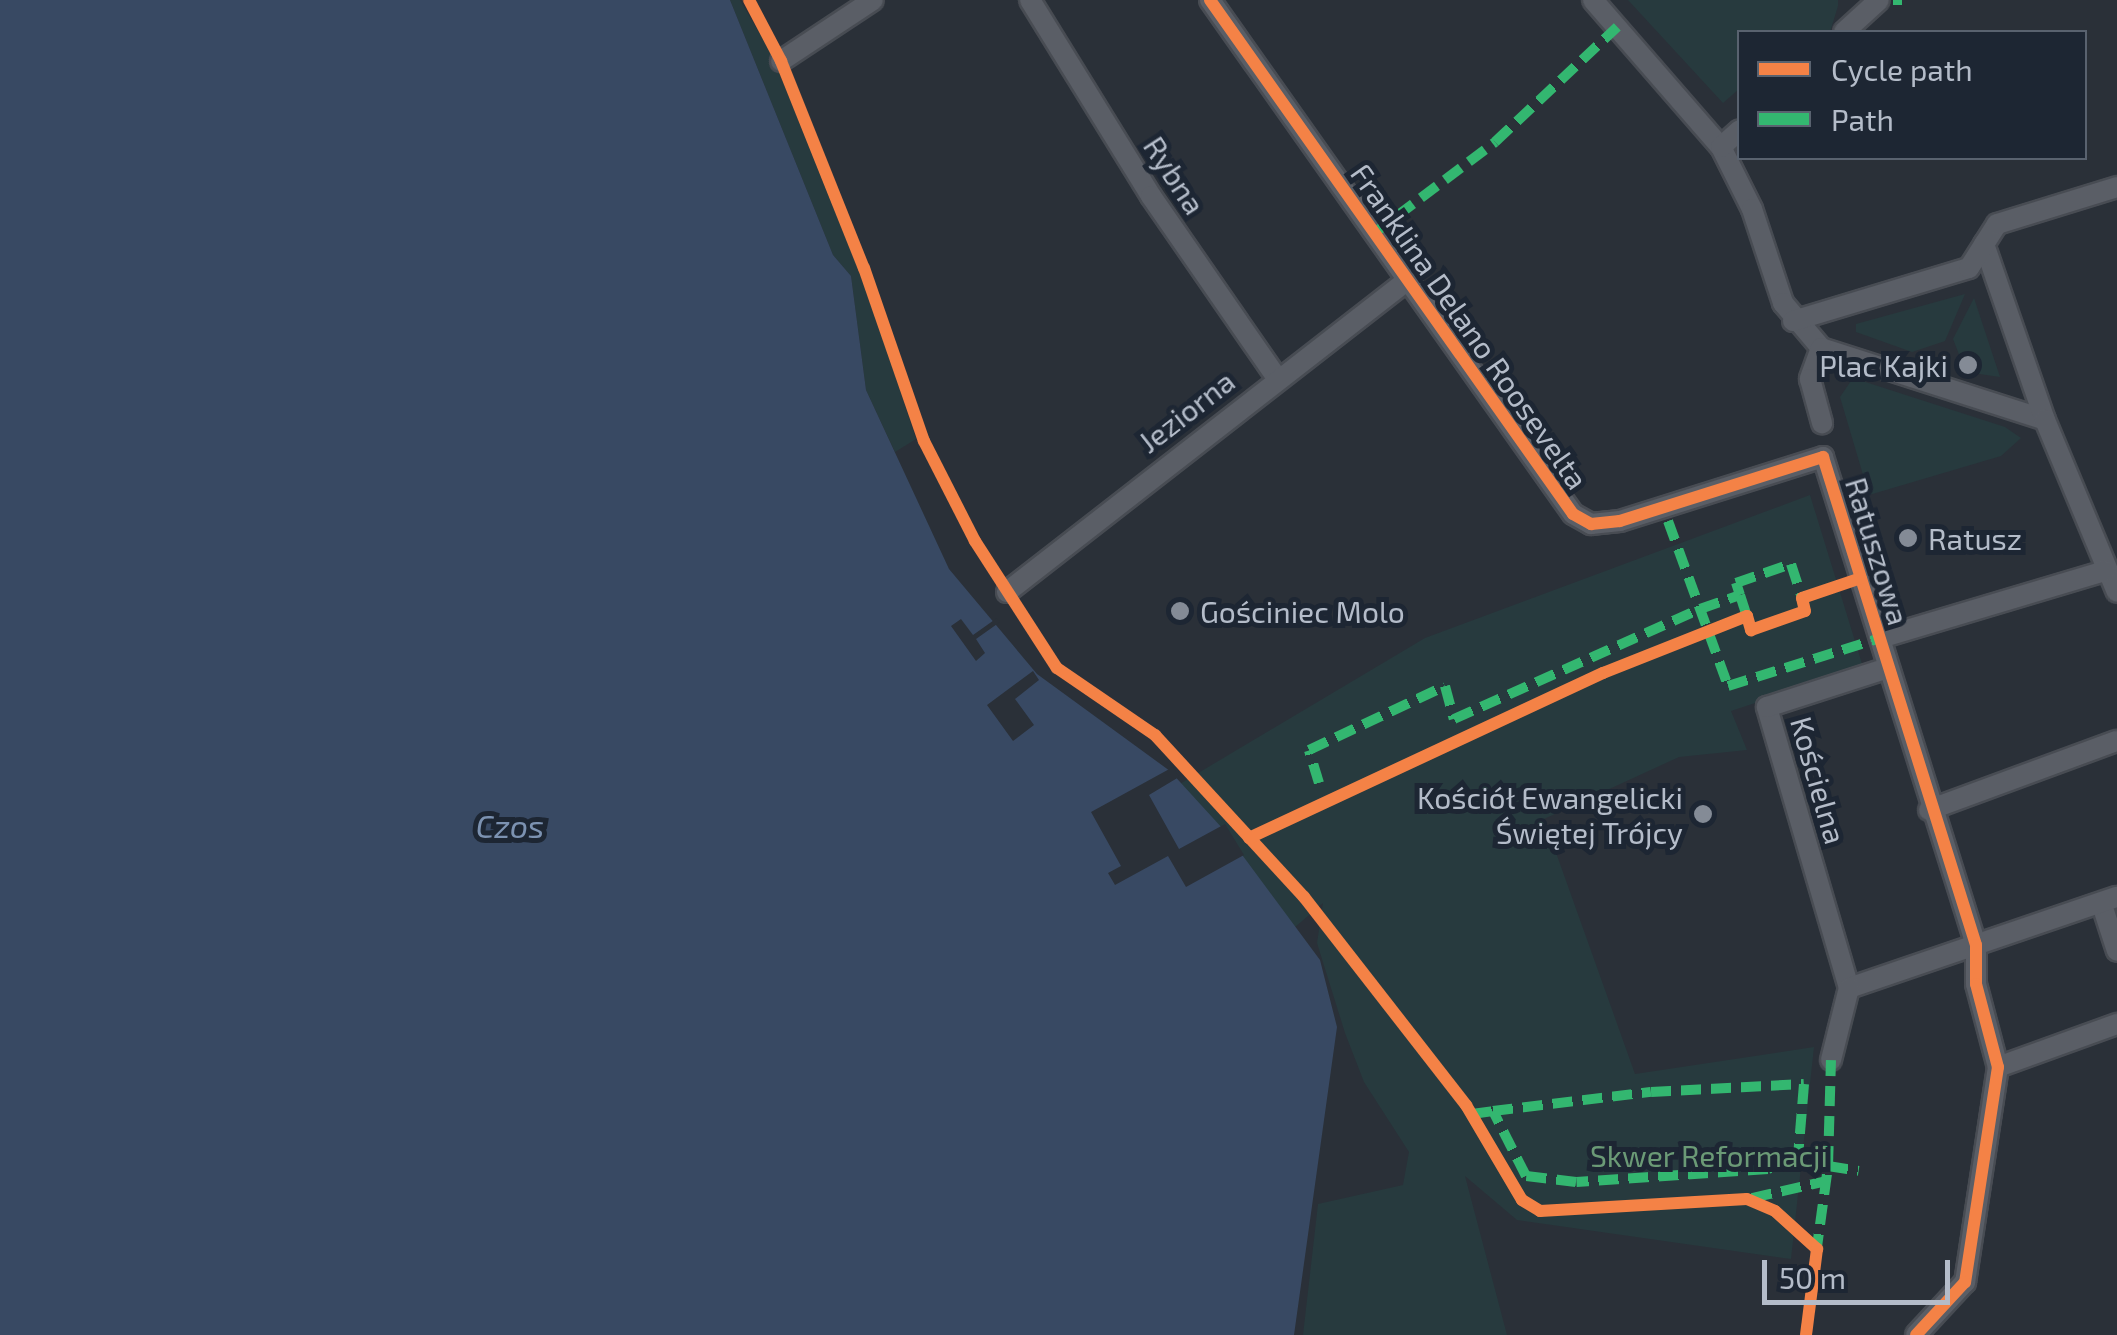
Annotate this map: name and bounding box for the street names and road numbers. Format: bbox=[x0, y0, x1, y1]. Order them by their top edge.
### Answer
street label: Rybna bbox=[1137, 129, 1213, 221]
street label: Franklina Delano Roosevelta bbox=[1344, 157, 1596, 495]
street label: Jeziorna bbox=[1131, 362, 1241, 460]
street label: Ratuszowa bbox=[1839, 473, 1917, 629]
street label: Kościelna bbox=[1784, 712, 1854, 848]

